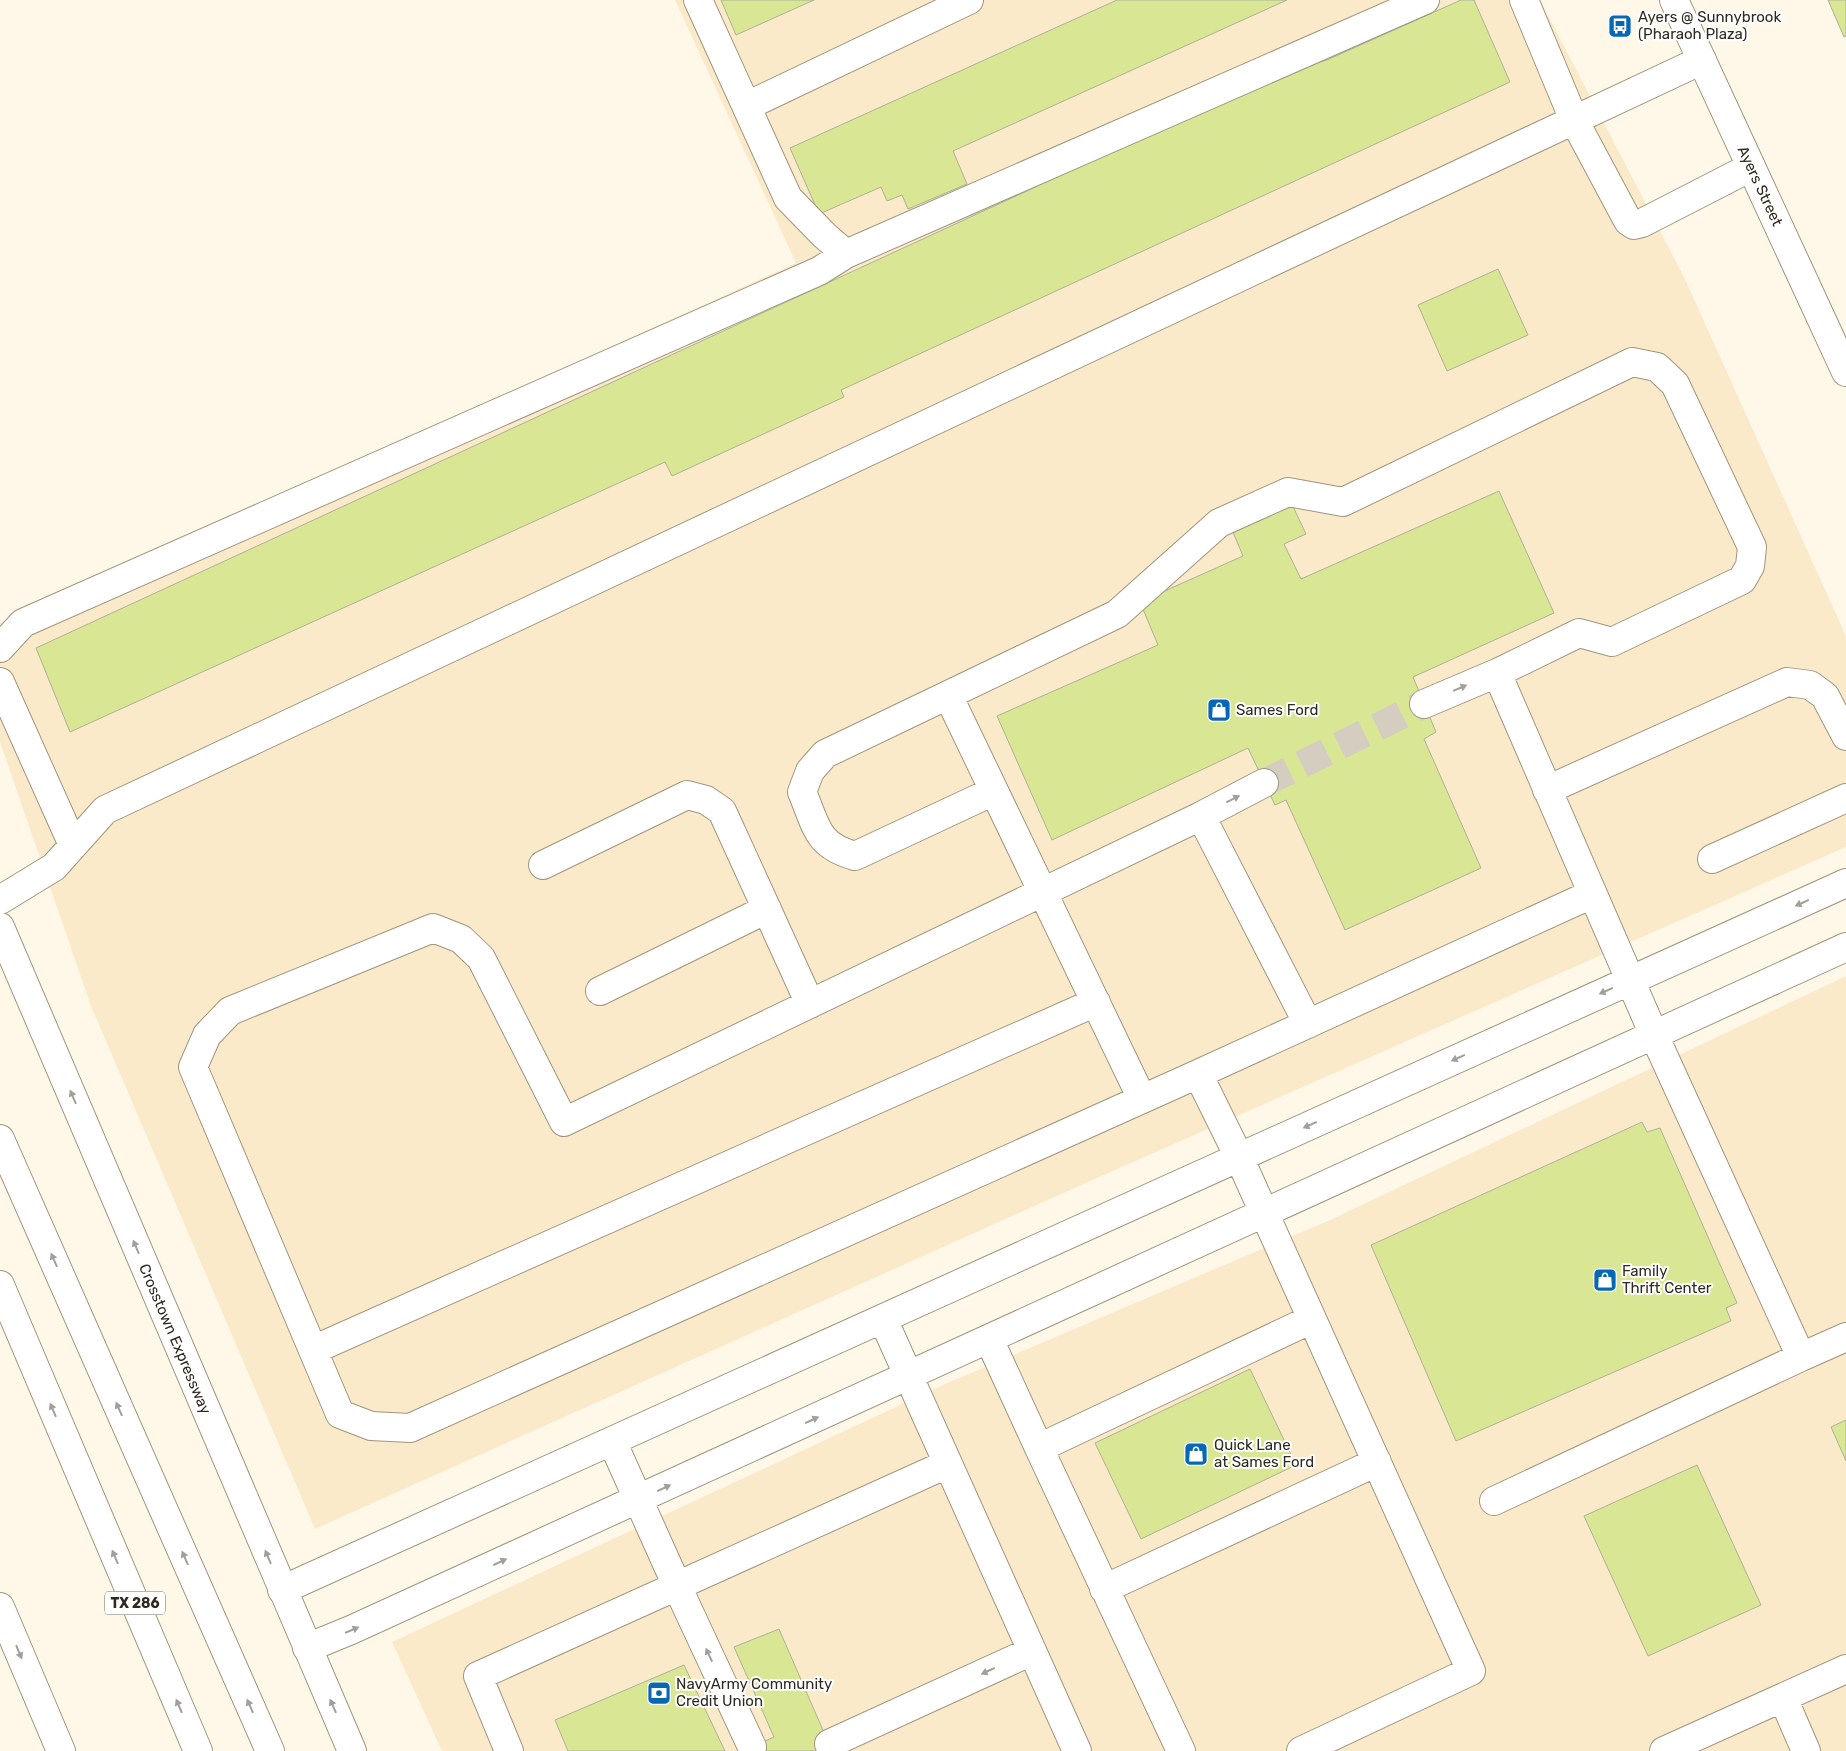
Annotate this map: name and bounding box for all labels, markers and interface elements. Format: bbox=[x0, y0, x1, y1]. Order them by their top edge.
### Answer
place label: Ayers @ Sunnybrook (Pharaoh Plaza) bbox=[1638, 8, 1781, 43]
bus stop icon: Ayers @ Sunnybrook (Pharaoh Plaza) bbox=[1607, 13, 1633, 39]
street label: Ayers Street bbox=[1734, 143, 1786, 229]
one-way arrow bbox=[1453, 684, 1468, 692]
shop icon: Sames Ford bbox=[1206, 697, 1232, 723]
place label: Sames Ford bbox=[1236, 701, 1318, 719]
one-way arrow bbox=[1226, 795, 1240, 803]
one-way arrow bbox=[1795, 899, 1809, 907]
one-way arrow bbox=[1599, 988, 1613, 996]
one-way arrow bbox=[1451, 1055, 1465, 1063]
one-way arrow bbox=[68, 1090, 76, 1104]
one-way arrow bbox=[1303, 1122, 1317, 1130]
one-way arrow bbox=[132, 1240, 140, 1254]
one-way arrow bbox=[49, 1253, 57, 1267]
street label: Crosstown Expressway bbox=[135, 1261, 215, 1417]
place label: Family Thrift Center bbox=[1622, 1262, 1712, 1297]
shop icon: Family Thrift Center bbox=[1592, 1267, 1618, 1293]
one-way arrow bbox=[115, 1402, 123, 1416]
one-way arrow bbox=[49, 1403, 57, 1418]
one-way arrow bbox=[805, 1416, 819, 1424]
place label: Quick Lane at Sames Ford bbox=[1214, 1436, 1314, 1471]
shop icon: Quick Lane at Sames Ford bbox=[1183, 1441, 1209, 1467]
one-way arrow bbox=[657, 1483, 671, 1491]
one-way arrow bbox=[264, 1549, 272, 1564]
one-way arrow bbox=[111, 1550, 119, 1564]
one-way arrow bbox=[180, 1551, 188, 1565]
one-way arrow bbox=[493, 1558, 507, 1566]
road number: TX 286 bbox=[105, 1592, 165, 1615]
one-way arrow bbox=[345, 1625, 359, 1633]
one-way arrow bbox=[15, 1645, 23, 1660]
one-way arrow bbox=[705, 1648, 713, 1662]
one-way arrow bbox=[981, 1668, 995, 1676]
place label: NavyArmy Community Credit Union bbox=[676, 1675, 832, 1710]
bank icon: NavyArmy Community Credit Union bbox=[646, 1680, 672, 1706]
one-way arrow bbox=[174, 1699, 182, 1713]
one-way arrow bbox=[246, 1699, 254, 1713]
one-way arrow bbox=[328, 1699, 336, 1713]

